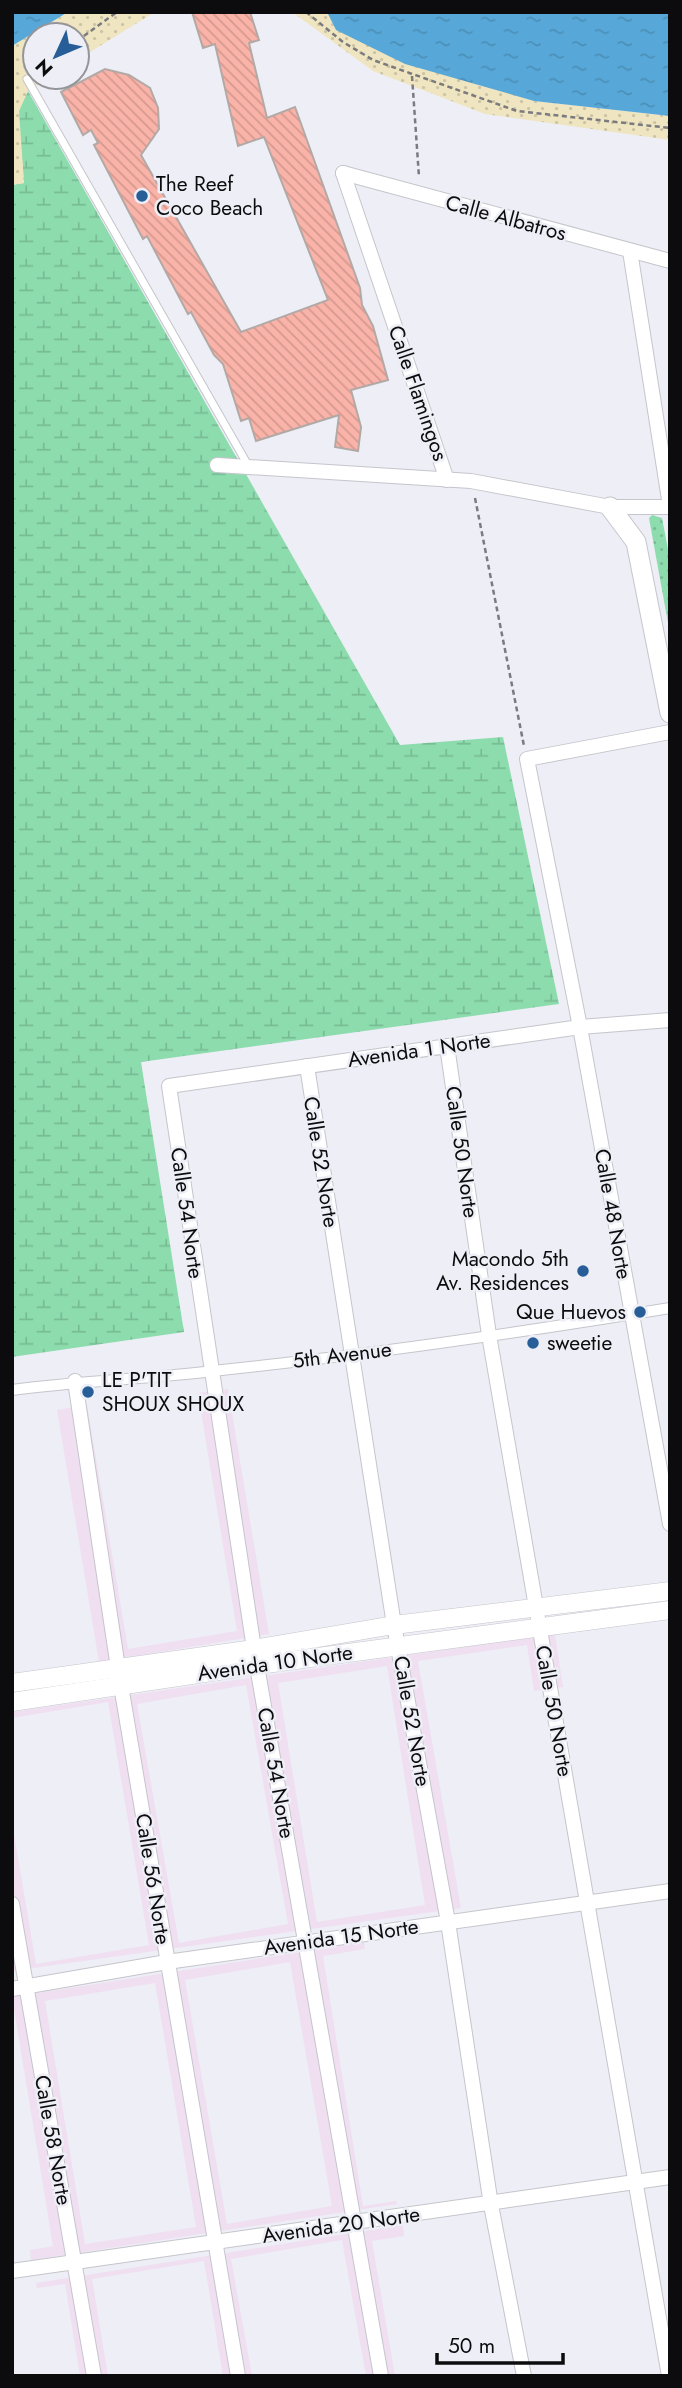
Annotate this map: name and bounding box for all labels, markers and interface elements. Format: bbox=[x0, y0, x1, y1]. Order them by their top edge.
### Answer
north arrow bbox=[21, 21, 91, 91]
text: N bbox=[29, 53, 59, 82]
place label: The Reef Coco Beach bbox=[156, 169, 263, 223]
street label: Calle Albatros bbox=[442, 187, 570, 249]
marker: The Reef Coco Beach bbox=[134, 188, 150, 204]
street label: Calle Flamingos bbox=[381, 321, 455, 465]
street label: Avenida 1 Norte bbox=[346, 1025, 493, 1075]
street label: Calle 50 Norte bbox=[438, 1084, 486, 1220]
street label: Calle 52 Norte bbox=[296, 1094, 346, 1230]
street label: Calle 54 Norte bbox=[163, 1145, 211, 1281]
street label: Calle 48 Norte bbox=[587, 1146, 639, 1282]
place label: Macondo 5th Av. Residences bbox=[436, 1244, 569, 1298]
marker: Macondo 5th Av. Residences bbox=[575, 1263, 591, 1279]
place label: Que Huevos bbox=[516, 1297, 626, 1327]
marker: Que Huevos bbox=[632, 1304, 648, 1320]
place label: sweetie bbox=[547, 1328, 612, 1358]
street label: 5th Avenue bbox=[291, 1334, 393, 1376]
marker: sweetie bbox=[525, 1335, 541, 1351]
place label: LE P'TIT SHOUX SHOUX bbox=[102, 1365, 244, 1419]
marker: LE P'TIT SHOUX SHOUX bbox=[80, 1384, 96, 1400]
street label: Avenida 10 Norte bbox=[195, 1637, 355, 1689]
street label: Calle 50 Norte bbox=[528, 1643, 580, 1779]
street label: Calle 52 Norte bbox=[386, 1653, 438, 1789]
street label: Calle 54 Norte bbox=[250, 1705, 302, 1841]
street label: Calle 56 Norte bbox=[128, 1811, 178, 1947]
street label: Avenida 15 Norte bbox=[262, 1911, 420, 1963]
street label: Calle 58 Norte bbox=[27, 2073, 79, 2208]
street label: Avenida 20 Norte bbox=[260, 2199, 422, 2251]
scale bar bbox=[437, 2322, 563, 2366]
text: 50 m bbox=[448, 2331, 495, 2361]

